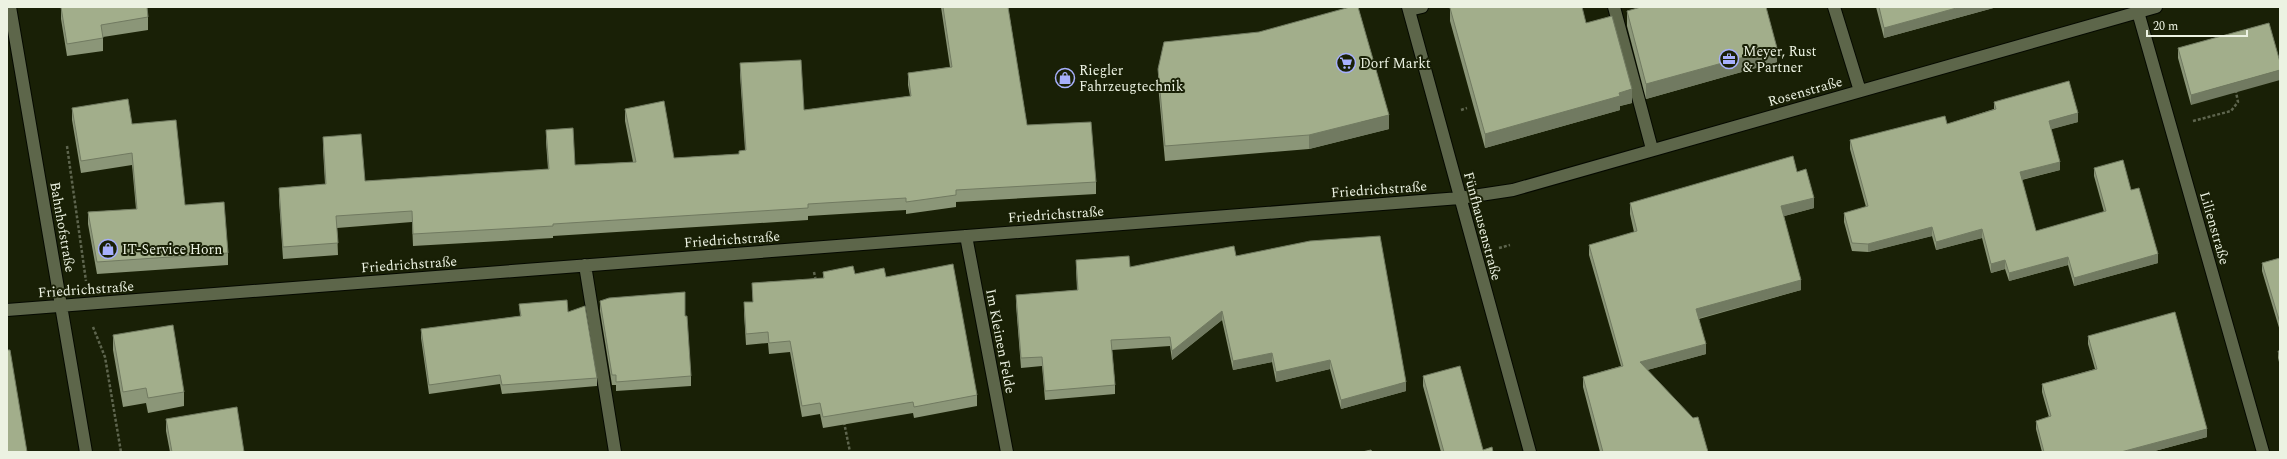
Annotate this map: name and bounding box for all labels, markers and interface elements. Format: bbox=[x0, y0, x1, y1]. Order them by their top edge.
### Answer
scale bar bbox=[2147, 12, 2247, 38]
text: 20 m bbox=[2153, 17, 2178, 36]
place label: Meyer, Rust & Partner bbox=[1743, 41, 1817, 78]
office icon: Meyer, Rust & Partner bbox=[1718, 48, 1740, 70]
supermarket icon: Dorf Markt bbox=[1335, 52, 1357, 74]
place label: Dorf Markt bbox=[1360, 53, 1431, 74]
place label: Riegler Fahrzeugtechnik bbox=[1079, 60, 1184, 97]
shop icon: Riegler Fahrzeugtechnik bbox=[1054, 67, 1076, 89]
street label: Rosenstraße bbox=[1765, 71, 1845, 112]
street label: Fünfhausenstraße bbox=[1458, 169, 1507, 283]
street label: Friedrichstraße bbox=[1330, 176, 1428, 203]
street label: Bahnhofstraße bbox=[44, 180, 81, 274]
street label: Lilienstraße bbox=[2194, 189, 2235, 267]
street label: Friedrichstraße bbox=[1007, 201, 1105, 228]
street label: Friedrichstraße bbox=[683, 226, 781, 253]
shop icon: IT-Service Horn bbox=[97, 238, 119, 260]
place label: IT-Service Horn bbox=[122, 239, 222, 260]
street label: Friedrichstraße bbox=[360, 251, 458, 278]
street label: Friedrichstraße bbox=[37, 276, 135, 303]
street label: Im Kleinen Felde bbox=[980, 287, 1021, 395]

